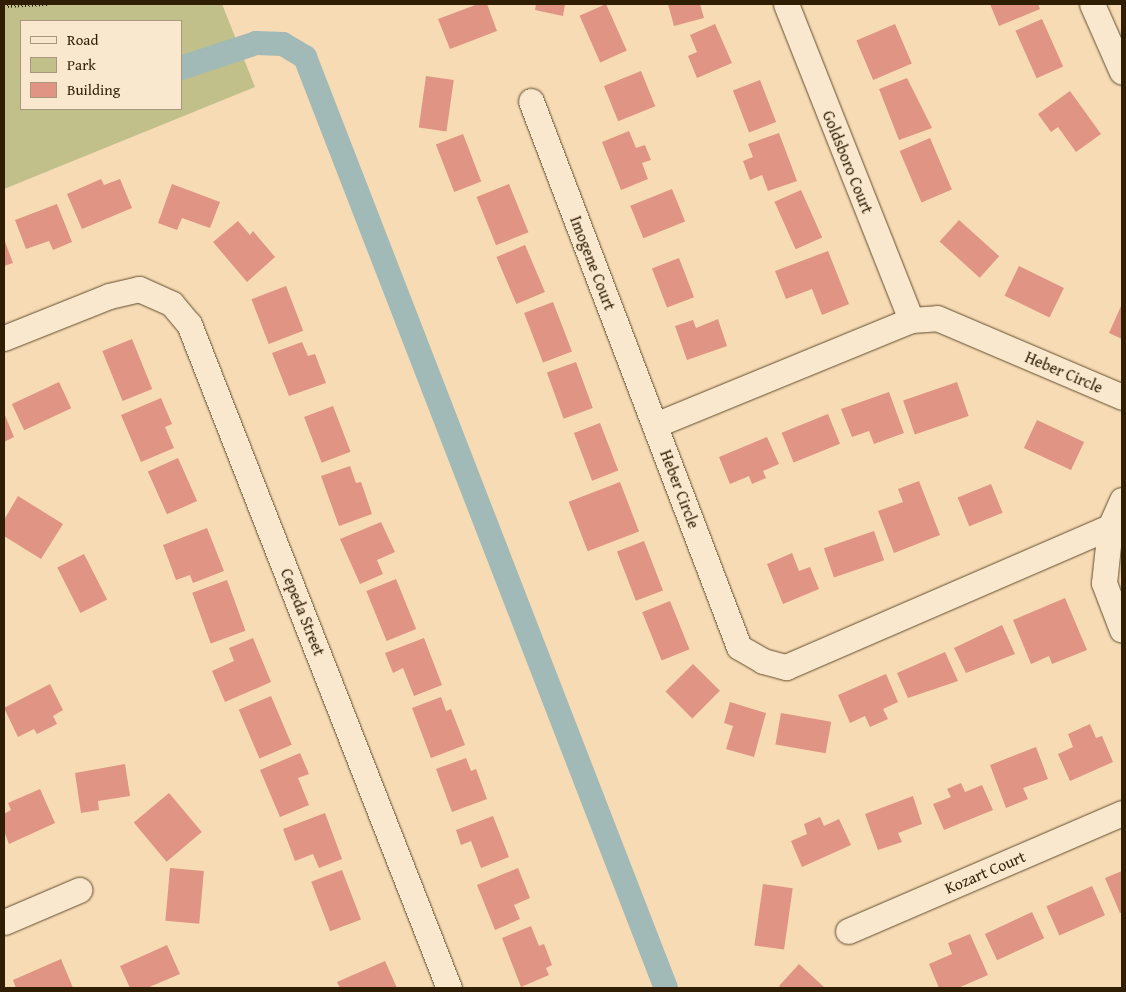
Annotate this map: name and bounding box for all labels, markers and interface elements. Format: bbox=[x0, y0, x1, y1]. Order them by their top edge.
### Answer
legend bbox=[20, 20, 182, 110]
text: Road bbox=[67, 29, 98, 50]
text: Park bbox=[67, 54, 96, 75]
text: Building bbox=[67, 79, 120, 100]
street label: Goldsboro Court bbox=[819, 108, 877, 216]
street label: Imogene Court bbox=[566, 213, 620, 313]
street label: Heber Circle bbox=[1022, 347, 1106, 397]
street label: Heber Circle bbox=[656, 447, 704, 531]
street label: Cepeda Street bbox=[277, 566, 329, 658]
street label: Kozart Court bbox=[942, 846, 1028, 898]

